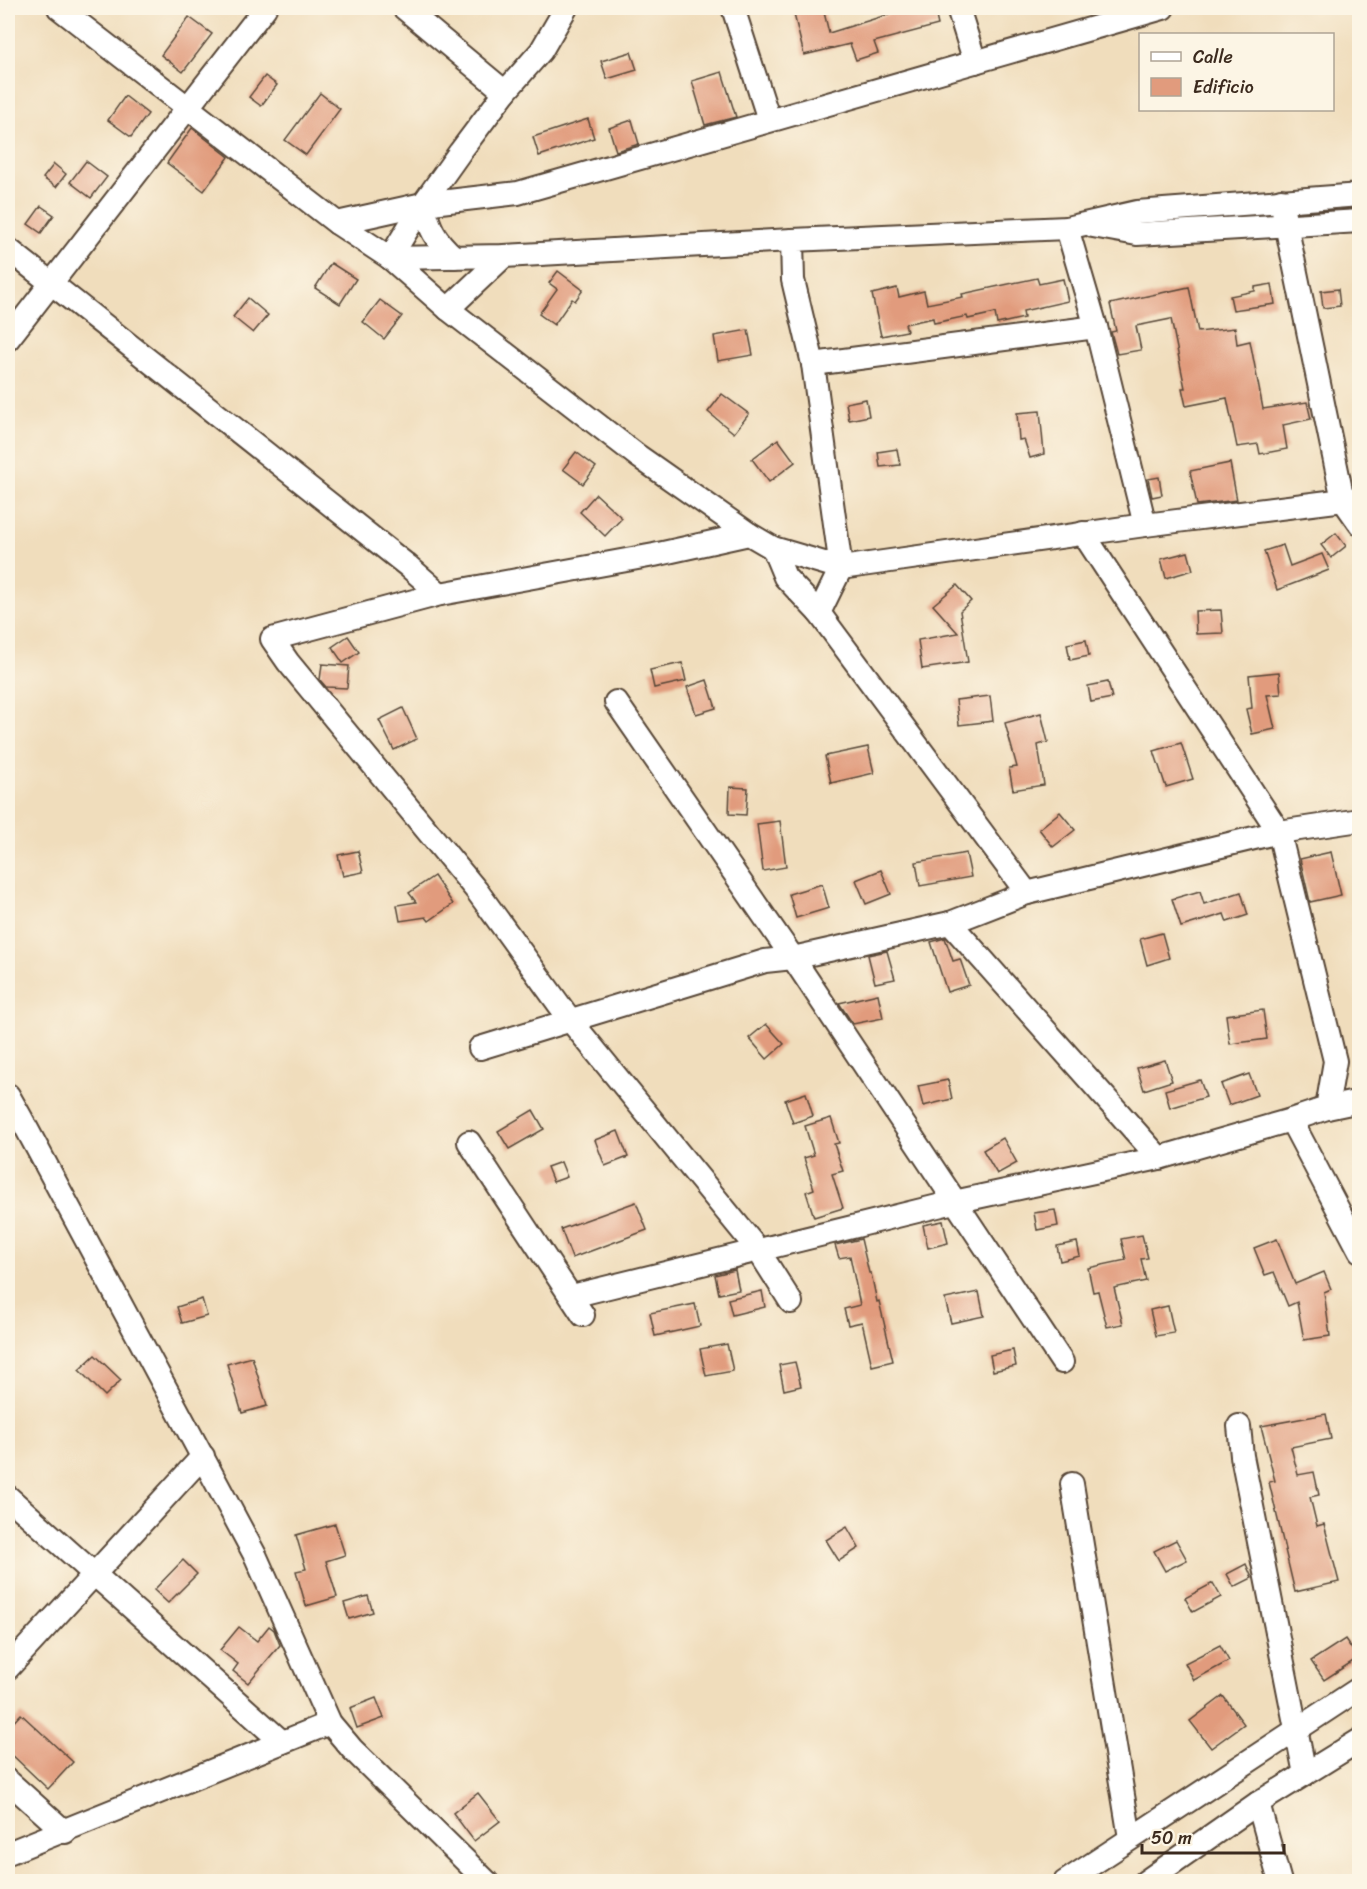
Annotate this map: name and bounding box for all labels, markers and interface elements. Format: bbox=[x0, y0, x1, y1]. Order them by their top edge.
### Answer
legend bbox=[1139, 33, 1334, 111]
text: Calle bbox=[1193, 41, 1233, 73]
text: Edificio bbox=[1193, 71, 1254, 103]
scale bar bbox=[1142, 1817, 1284, 1855]
text: 50 m bbox=[1151, 1822, 1192, 1854]

